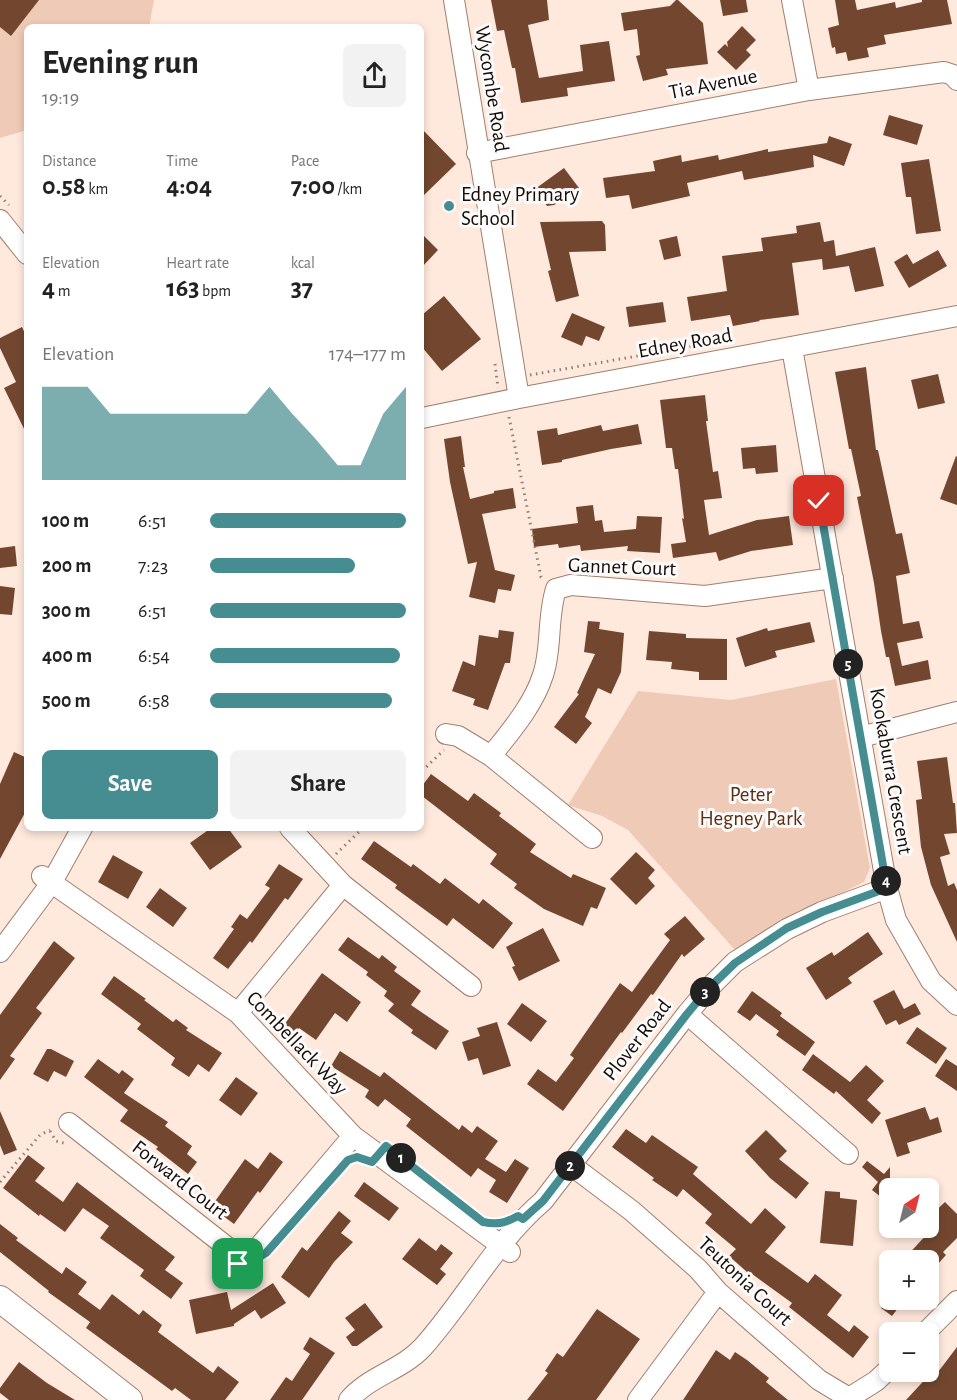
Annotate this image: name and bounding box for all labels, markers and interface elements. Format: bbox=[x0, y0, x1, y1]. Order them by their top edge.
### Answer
street label: Wycombe Road bbox=[472, 24, 512, 154]
button: share bbox=[343, 44, 406, 107]
text: Evening run bbox=[42, 47, 199, 80]
street label: Tia Avenue bbox=[667, 65, 759, 103]
text: 19:19 bbox=[42, 88, 79, 108]
text: Distance bbox=[42, 153, 96, 169]
text: Time bbox=[166, 153, 198, 169]
text: Pace bbox=[291, 153, 319, 169]
text: 0.58 bbox=[42, 173, 86, 199]
text: 4:04 bbox=[166, 173, 212, 199]
text: 7:00 bbox=[291, 173, 335, 199]
text: km bbox=[86, 181, 108, 197]
text: /km bbox=[335, 181, 362, 197]
place label: Edney Primary School bbox=[461, 184, 579, 229]
marker: Edney Primary School bbox=[442, 199, 456, 213]
text: Elevation bbox=[42, 255, 100, 271]
text: Heart rate bbox=[166, 255, 229, 271]
text: kcal bbox=[291, 255, 315, 271]
text: 4 bbox=[42, 275, 55, 301]
text: 163 bbox=[166, 275, 199, 301]
text: 37 bbox=[291, 275, 313, 301]
text: m bbox=[55, 283, 71, 299]
text: bpm bbox=[199, 283, 231, 299]
street label: Edney Road bbox=[636, 324, 734, 362]
text: Elevation bbox=[42, 344, 114, 364]
text: 174–177 m bbox=[329, 344, 406, 364]
pin bbox=[793, 475, 844, 526]
icon: check bbox=[802, 484, 835, 517]
text: 100 m bbox=[42, 511, 89, 531]
text: 6:51 bbox=[138, 511, 167, 531]
street label: Gannet Court bbox=[568, 555, 677, 579]
text: 200 m bbox=[42, 556, 91, 576]
text: 7:23 bbox=[138, 556, 168, 576]
text: 300 m bbox=[42, 601, 91, 621]
text: 6:51 bbox=[138, 601, 167, 621]
text: 400 m bbox=[42, 646, 92, 666]
text: 6:54 bbox=[138, 646, 170, 666]
pin: 5 bbox=[833, 649, 863, 679]
text: 5 bbox=[845, 656, 851, 672]
street label: Kookaburra Crescent bbox=[866, 686, 916, 856]
text: 500 m bbox=[42, 691, 91, 711]
text: 6:58 bbox=[138, 691, 170, 711]
button: Save bbox=[42, 750, 218, 819]
button: Share bbox=[230, 750, 406, 819]
park label: Peter Hegney Park bbox=[700, 784, 803, 829]
pin: 4 bbox=[871, 866, 901, 896]
text: 4 bbox=[882, 873, 890, 889]
pin: 3 bbox=[690, 977, 720, 1007]
text: 3 bbox=[702, 984, 708, 1000]
street label: Combellack Way bbox=[243, 987, 351, 1099]
street label: Plover Road bbox=[599, 995, 675, 1084]
street label: Forward Court bbox=[128, 1136, 232, 1224]
pin: 1 bbox=[386, 1143, 416, 1173]
text: 1 bbox=[398, 1150, 404, 1166]
pin: 2 bbox=[555, 1151, 585, 1181]
text: 2 bbox=[566, 1158, 574, 1174]
north arrow bbox=[879, 1178, 939, 1238]
map controls bbox=[879, 1178, 939, 1382]
street label: Teutonia Court bbox=[694, 1233, 796, 1330]
pin bbox=[212, 1238, 263, 1289]
icon: arrive bbox=[221, 1247, 254, 1280]
button: + bbox=[879, 1250, 939, 1310]
button: − bbox=[879, 1322, 939, 1382]

